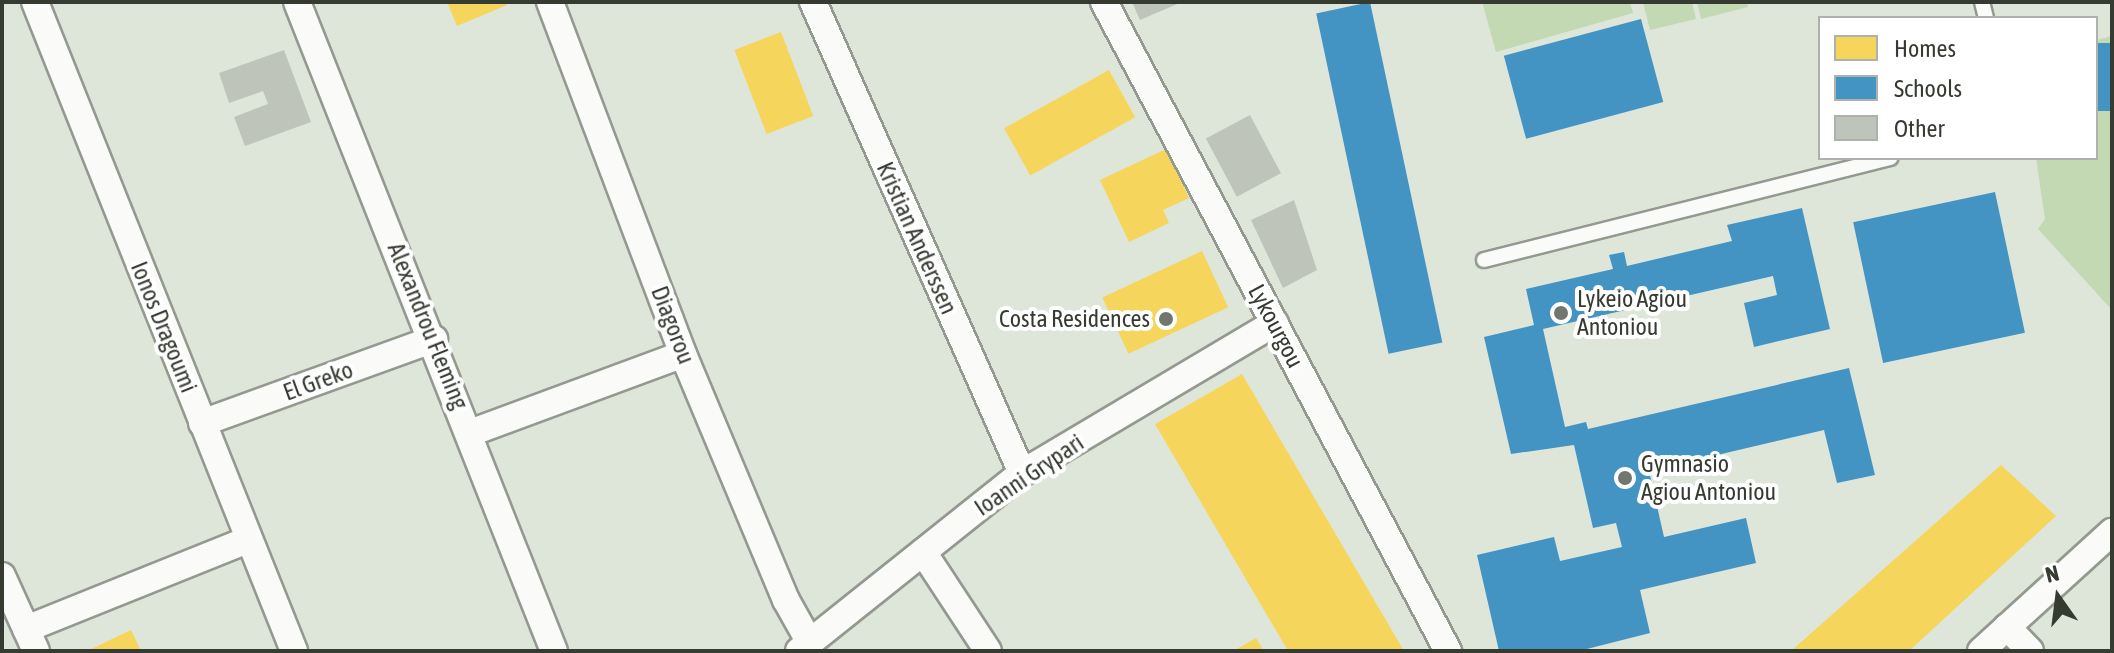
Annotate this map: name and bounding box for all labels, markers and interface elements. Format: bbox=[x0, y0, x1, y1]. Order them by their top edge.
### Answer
legend bbox=[1818, 16, 2098, 160]
text: Homes bbox=[1894, 35, 1956, 62]
text: Schools bbox=[1894, 75, 1962, 102]
text: Other bbox=[1894, 115, 1945, 142]
street label: Kristian Anderssen bbox=[871, 157, 963, 319]
street label: Alexandrou Fleming bbox=[381, 239, 475, 413]
street label: Ionos Dragoumi bbox=[125, 257, 203, 397]
street label: Lykourgou bbox=[1242, 279, 1310, 373]
street label: Diagorou bbox=[645, 282, 701, 368]
place label: Lykeio Agiou Antoniou bbox=[1577, 285, 1687, 341]
marker: Lykeio Agiou Antoniou bbox=[1552, 304, 1570, 322]
place label: Costa Residences bbox=[999, 305, 1150, 333]
marker: Costa Residences bbox=[1157, 310, 1175, 328]
street label: El Greko bbox=[279, 355, 357, 407]
street label: Ioanni Grypari bbox=[969, 428, 1089, 522]
place label: Gymnasio Agiou Antoniou bbox=[1641, 450, 1776, 506]
marker: Gymnasio Agiou Antoniou bbox=[1616, 469, 1634, 487]
north arrow bbox=[2018, 557, 2098, 637]
text: N bbox=[2043, 560, 2062, 588]

